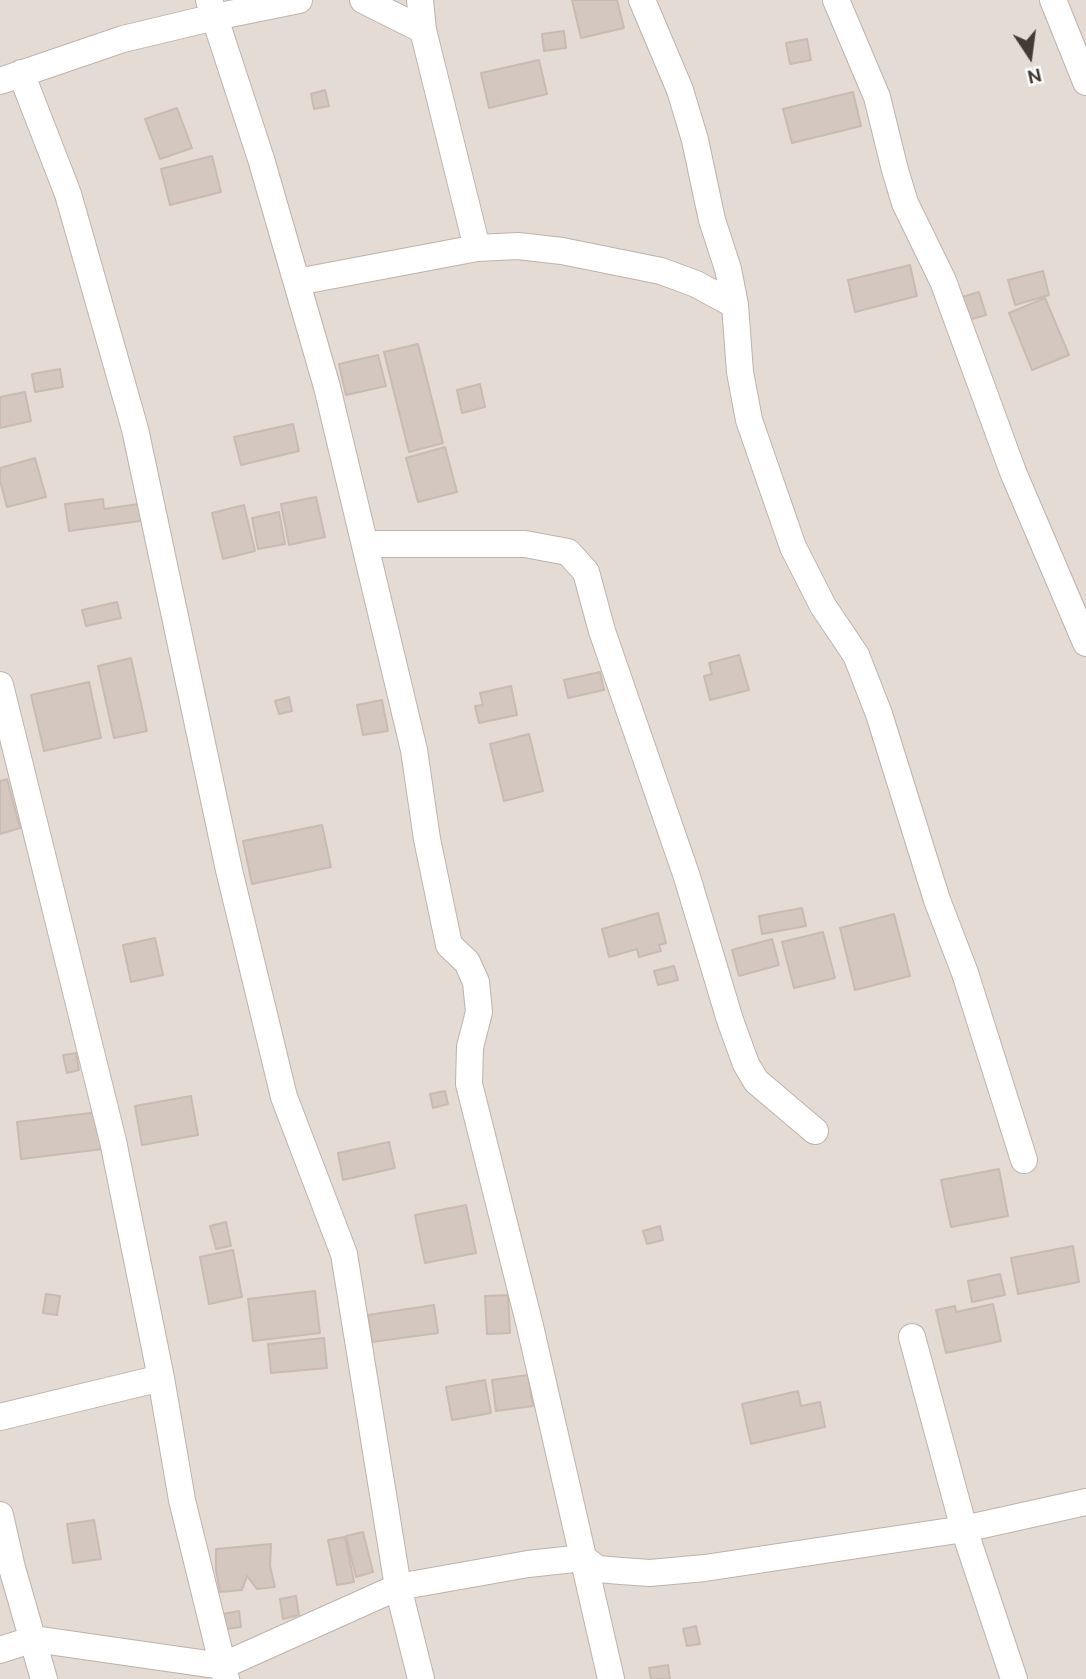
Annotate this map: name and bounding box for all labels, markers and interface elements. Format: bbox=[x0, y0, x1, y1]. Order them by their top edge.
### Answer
north arrow bbox=[995, 21, 1065, 91]
text: N bbox=[1025, 64, 1044, 89]

